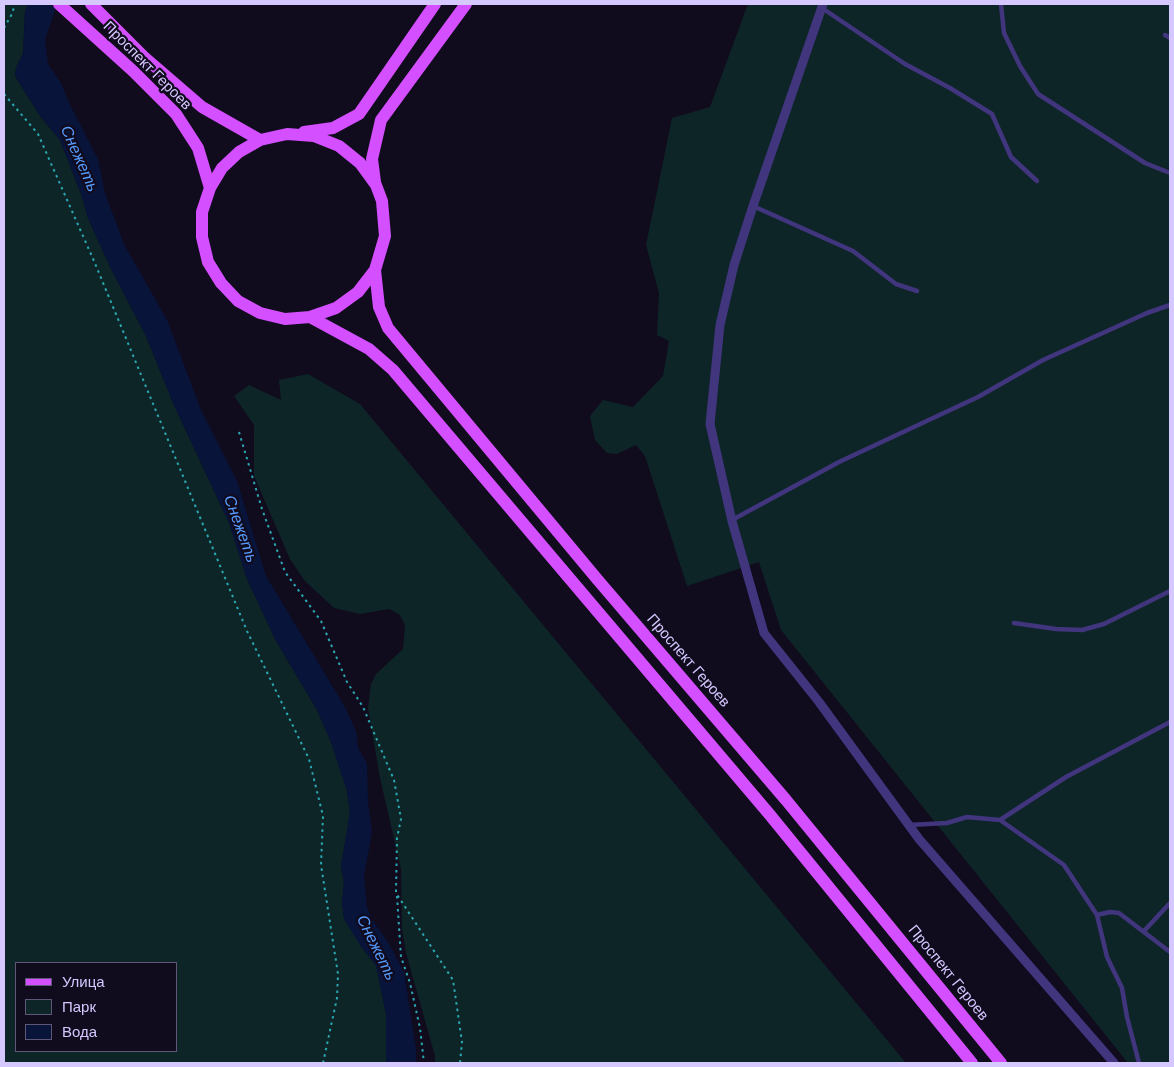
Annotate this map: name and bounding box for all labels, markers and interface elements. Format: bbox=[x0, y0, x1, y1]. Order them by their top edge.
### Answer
street label: Проспект Героев bbox=[99, 18, 195, 114]
water label: Снежеть bbox=[56, 123, 102, 195]
water label: Снежеть bbox=[219, 493, 261, 565]
street label: Проспект Героев bbox=[643, 611, 733, 711]
water label: Снежеть bbox=[352, 912, 400, 984]
street label: Проспект Героев bbox=[904, 922, 992, 1024]
legend bbox=[15, 962, 178, 1052]
text: Улица bbox=[62, 973, 105, 990]
text: Парк bbox=[62, 998, 96, 1015]
text: Вода bbox=[62, 1023, 97, 1040]

